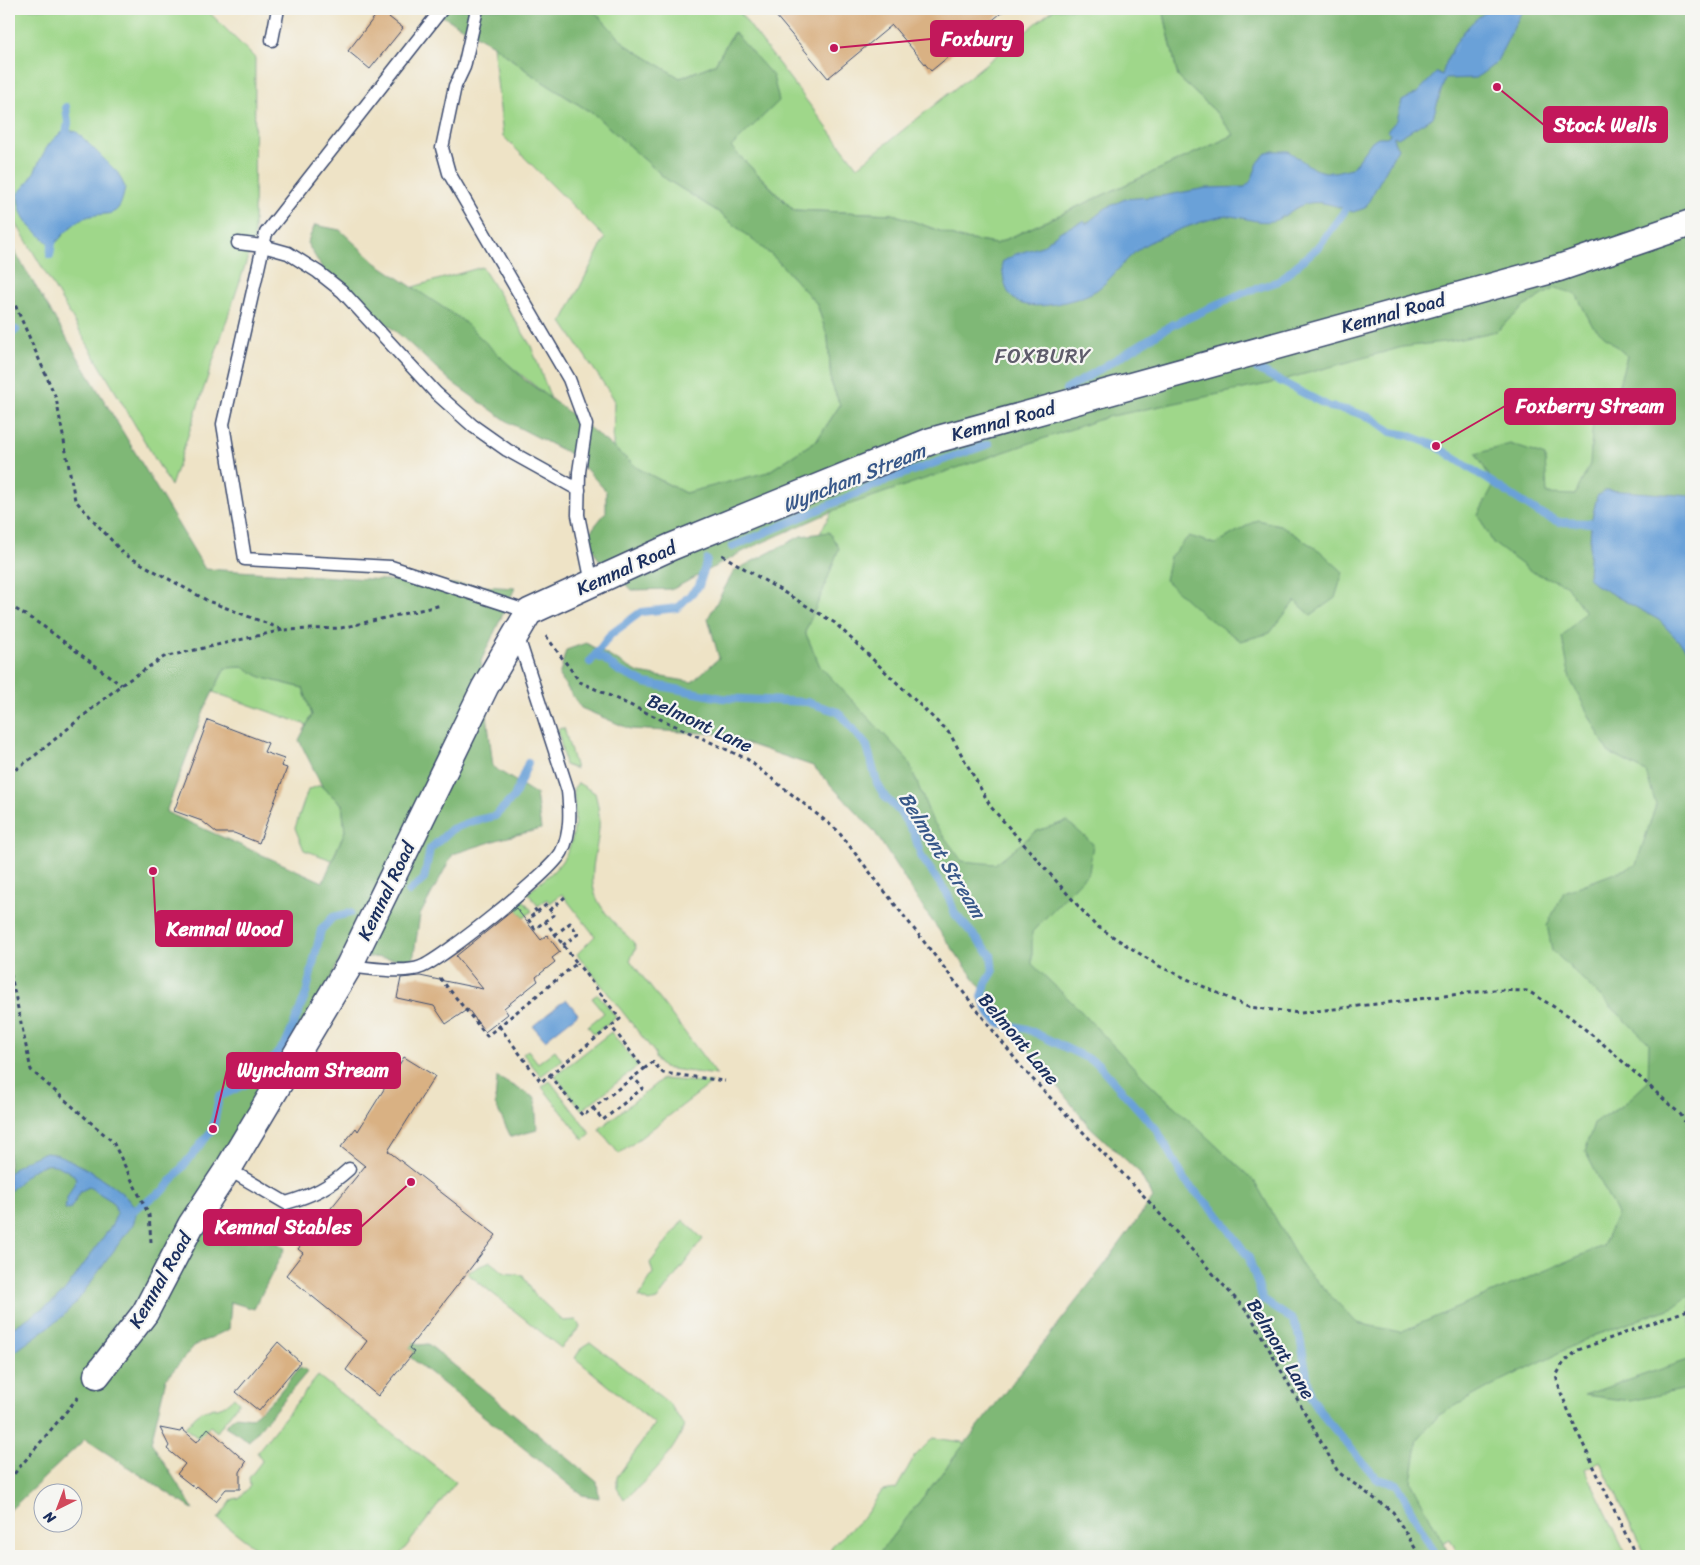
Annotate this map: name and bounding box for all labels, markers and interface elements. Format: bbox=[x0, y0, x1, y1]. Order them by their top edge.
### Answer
callout: Foxbury bbox=[931, 21, 1023, 56]
text: Foxbury bbox=[940, 22, 1013, 57]
callout: Stock Wells bbox=[1544, 107, 1667, 142]
text: Stock Wells bbox=[1553, 108, 1657, 143]
street label: Kemnal Road bbox=[1337, 283, 1451, 343]
district label: FOXBURY bbox=[995, 337, 1092, 375]
callout: Foxberry Stream bbox=[1505, 389, 1675, 424]
text: Foxberry Stream bbox=[1515, 389, 1664, 424]
street label: Kemnal Road bbox=[947, 391, 1061, 451]
water label: Wyncham Stream bbox=[777, 433, 933, 523]
street label: Kemnal Road bbox=[571, 530, 683, 605]
street label: Belmont Lane bbox=[642, 684, 759, 762]
water label: Belmont Stream bbox=[889, 785, 996, 928]
street label: Kemnal Road bbox=[348, 834, 425, 946]
callout: Kemnal Wood bbox=[156, 911, 292, 946]
text: Kemnal Wood bbox=[165, 912, 284, 947]
street label: Belmont Lane bbox=[970, 985, 1068, 1093]
callout: Wyncham Stream bbox=[227, 1053, 400, 1088]
text: Wyncham Stream bbox=[237, 1053, 389, 1088]
callout: Kemnal Stables bbox=[204, 1210, 361, 1245]
text: Kemnal Stables bbox=[214, 1210, 352, 1245]
street label: Kemnal Road bbox=[119, 1224, 202, 1334]
street label: Belmont Lane bbox=[1238, 1292, 1324, 1406]
north arrow bbox=[32, 1482, 82, 1532]
text: N bbox=[37, 1505, 62, 1530]

